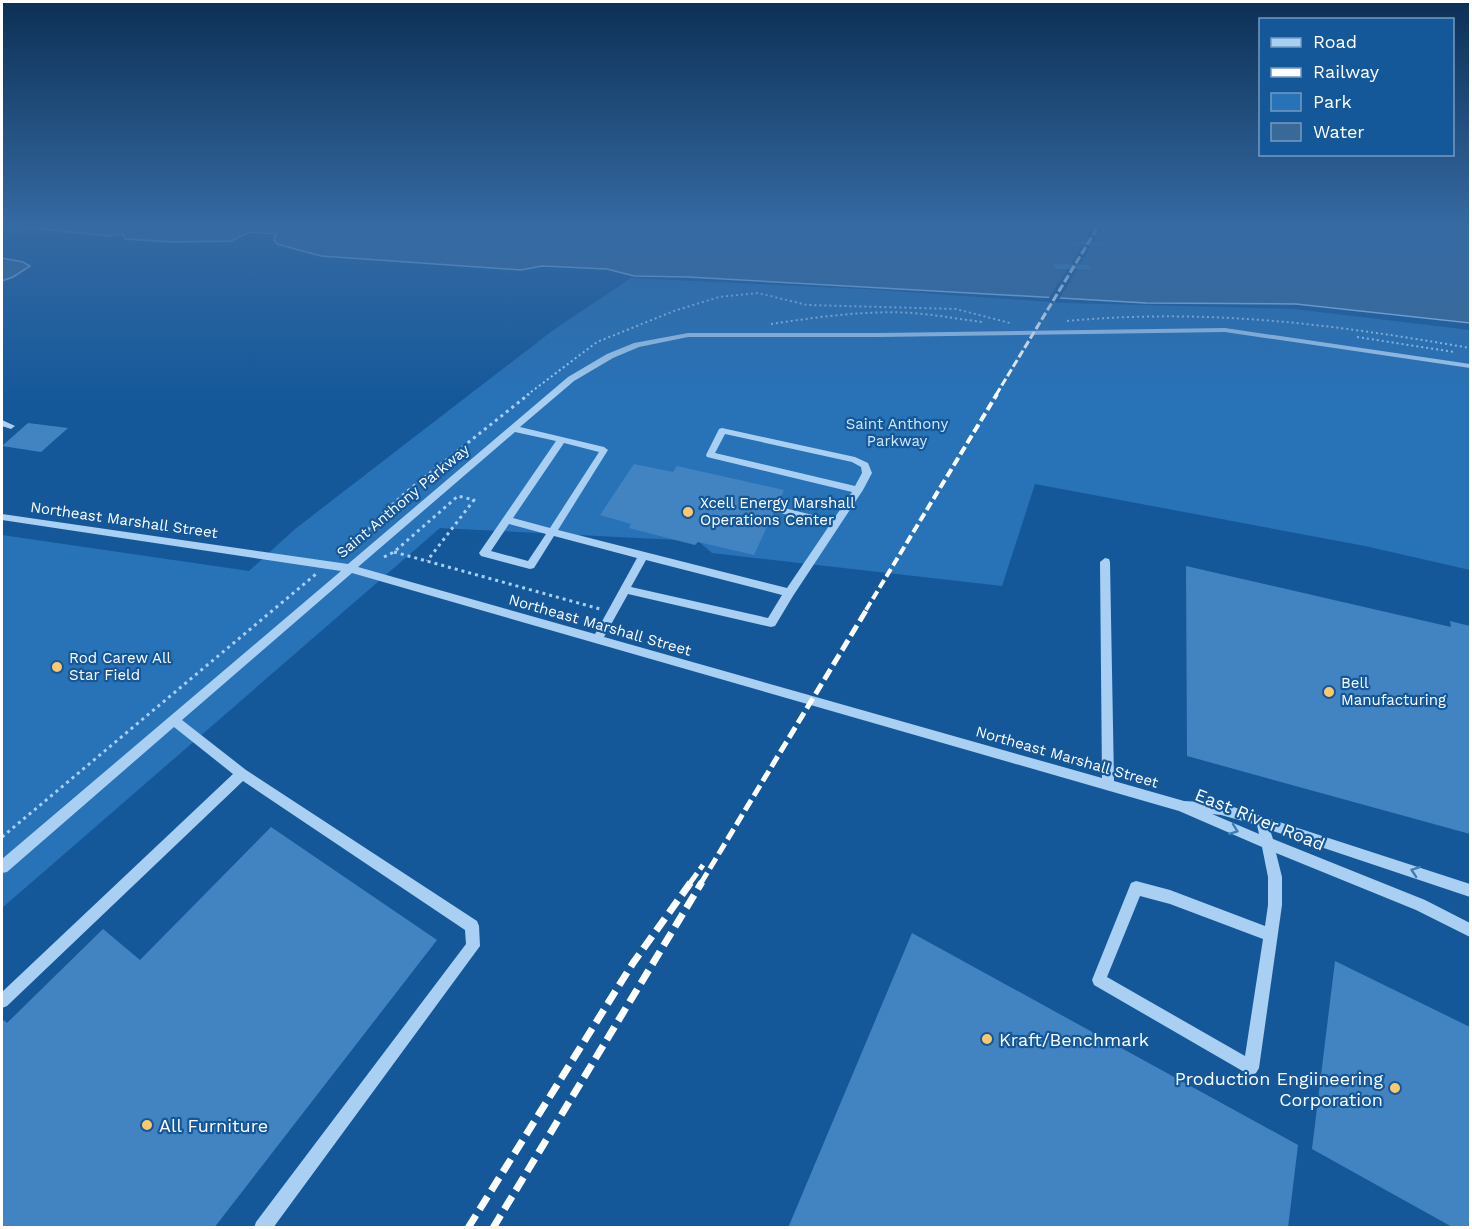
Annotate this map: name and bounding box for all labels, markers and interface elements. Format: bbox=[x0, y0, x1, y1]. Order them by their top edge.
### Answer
legend bbox=[1259, 18, 1454, 156]
text: Road bbox=[1313, 31, 1357, 52]
text: Railway bbox=[1313, 61, 1380, 82]
text: Park bbox=[1313, 91, 1352, 112]
text: Water bbox=[1313, 121, 1365, 142]
park label: Saint Anthony Parkway bbox=[846, 415, 948, 450]
street label: Saint Anthony Parkway bbox=[333, 440, 473, 562]
place label: Xcell Energy Marshall Operations Center bbox=[700, 494, 855, 529]
street label: Northeast Marshall Street bbox=[29, 498, 220, 542]
marker: Xcell Energy Marshall Operations Center bbox=[681, 505, 695, 519]
street label: Northeast Marshall Street bbox=[507, 590, 694, 660]
place label: Rod Carew All Star Field bbox=[69, 649, 172, 684]
marker: Rod Carew All Star Field bbox=[50, 660, 64, 674]
place label: Bell Manufacturing bbox=[1341, 674, 1446, 709]
marker: Bell Manufacturing bbox=[1322, 685, 1336, 699]
street label: Northeast Marshall Street bbox=[974, 722, 1161, 792]
street label: East River Road bbox=[1192, 783, 1328, 855]
one-way arrow bbox=[1228, 823, 1238, 836]
one-way arrow bbox=[1410, 866, 1421, 878]
place label: Kraft/Benchmark bbox=[999, 1029, 1149, 1050]
marker: Kraft/Benchmark bbox=[980, 1032, 994, 1046]
place label: Production Engiineering Corporation bbox=[1175, 1068, 1383, 1110]
marker: Production Engiineering Corporation bbox=[1388, 1081, 1402, 1095]
place label: All Furniture bbox=[159, 1115, 268, 1136]
marker: All Furniture bbox=[140, 1118, 154, 1132]

